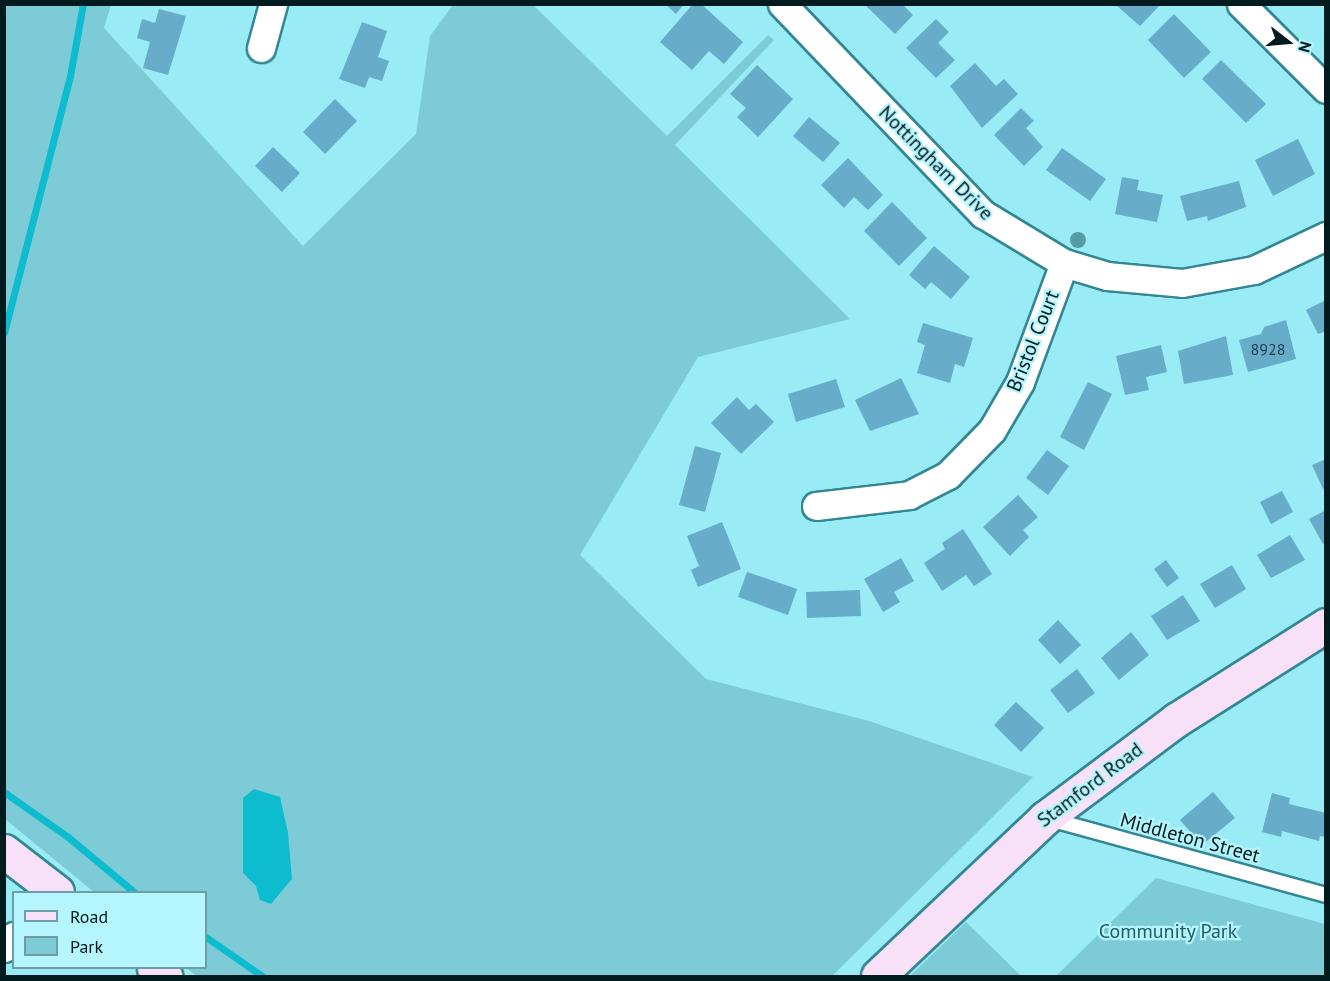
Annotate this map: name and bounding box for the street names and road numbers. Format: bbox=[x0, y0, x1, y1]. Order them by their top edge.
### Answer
street label: Nottingham Drive bbox=[874, 101, 998, 225]
street label: Bristol Court bbox=[1002, 287, 1064, 395]
street label: Stamford Road bbox=[1033, 738, 1147, 832]
street label: Middleton Street bbox=[1118, 808, 1262, 868]

